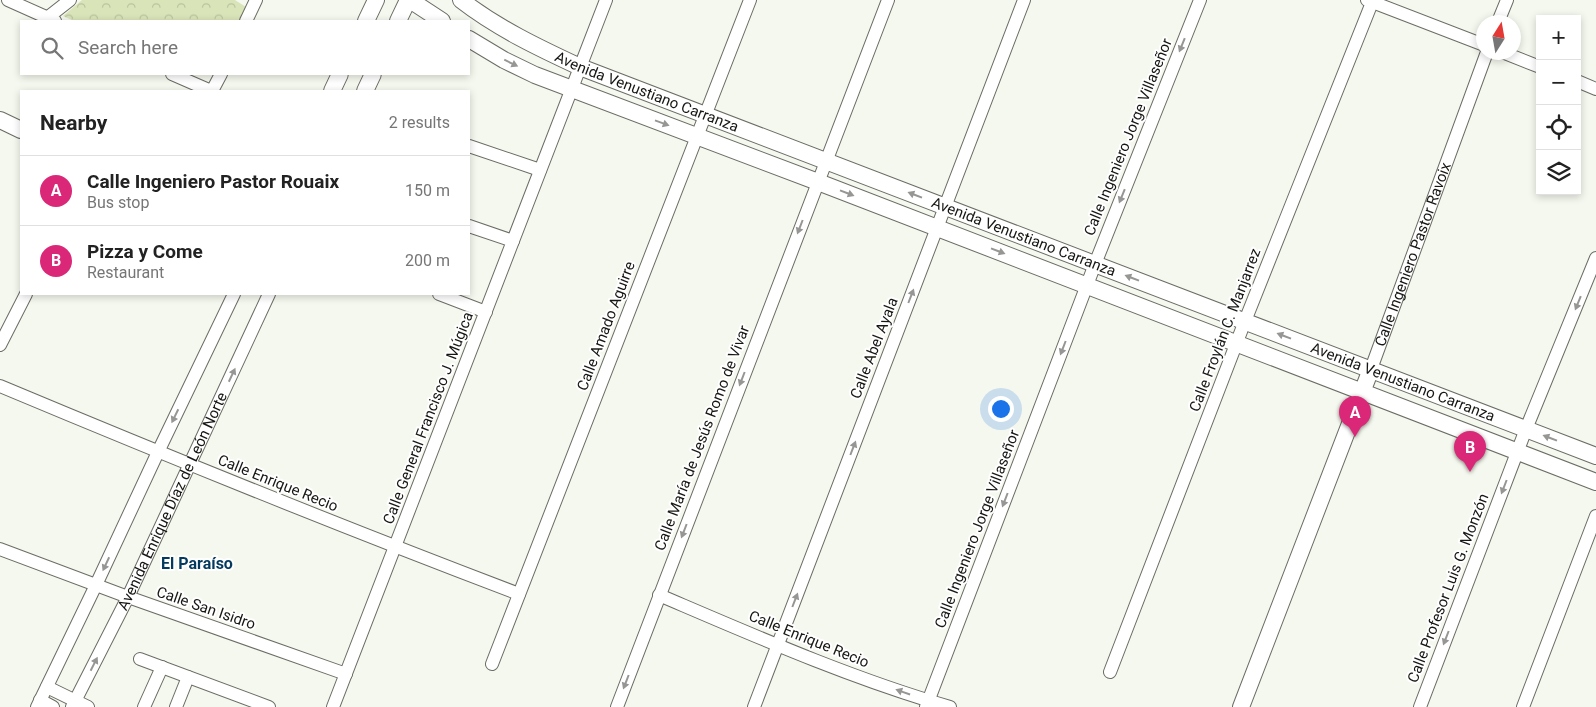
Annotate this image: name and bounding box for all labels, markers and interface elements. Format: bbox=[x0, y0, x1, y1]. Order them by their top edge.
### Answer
north arrow bbox=[1476, 15, 1521, 60]
map controls bbox=[1536, 15, 1581, 195]
button: + bbox=[1536, 15, 1581, 60]
search box bbox=[20, 20, 470, 75]
icon: search bbox=[38, 34, 66, 62]
text: Search here bbox=[78, 36, 178, 59]
street label: Calle Ingeniero Jorge Villaseñor bbox=[1080, 36, 1176, 238]
one-way arrow bbox=[1177, 38, 1185, 52]
street label: Avenida Venustiano Carranza bbox=[552, 48, 741, 136]
one-way arrow bbox=[504, 59, 518, 67]
button: − bbox=[1536, 60, 1581, 105]
button: locate bbox=[1536, 105, 1581, 150]
text: Nearby bbox=[40, 111, 107, 135]
text: 2 results bbox=[389, 113, 450, 132]
one-way arrow bbox=[655, 119, 669, 127]
button: layers bbox=[1536, 150, 1581, 195]
street label: Calle Ingeniero Pastor Ravoix bbox=[1371, 159, 1455, 349]
text: Calle Ingeniero Pastor Rouaix bbox=[87, 170, 339, 193]
text: A bbox=[51, 181, 61, 200]
text: 150 m bbox=[405, 181, 450, 200]
one-way arrow bbox=[840, 189, 855, 197]
one-way arrow bbox=[1118, 189, 1125, 204]
one-way arrow bbox=[908, 191, 922, 199]
text: Bus stop bbox=[87, 193, 149, 212]
street label: Avenida Venustiano Carranza bbox=[929, 194, 1118, 280]
one-way arrow bbox=[796, 220, 804, 234]
text: Pizza y Come bbox=[87, 240, 203, 263]
street label: Calle Froylán C. Manjarrez bbox=[1186, 246, 1264, 414]
one-way arrow bbox=[991, 247, 1006, 255]
text: B bbox=[51, 251, 61, 270]
text: 200 m bbox=[405, 251, 450, 270]
street label: Calle Amado Aguirre bbox=[573, 259, 639, 393]
text: Restaurant bbox=[87, 263, 164, 282]
one-way arrow bbox=[1125, 274, 1140, 281]
one-way arrow bbox=[907, 288, 915, 303]
street label: Calle Abel Ayala bbox=[846, 295, 902, 401]
one-way arrow bbox=[1573, 296, 1581, 310]
street label: Calle General Francisco J. Múgica bbox=[379, 309, 477, 527]
street label: Calle María de Jesús Romo de Vivar bbox=[651, 323, 753, 553]
one-way arrow bbox=[1276, 332, 1291, 340]
street label: Avenida Venustiano Carranza bbox=[1308, 338, 1496, 424]
one-way arrow bbox=[1059, 341, 1067, 356]
one-way arrow bbox=[228, 368, 236, 382]
one-way arrow bbox=[738, 372, 746, 387]
street label: Avenida Enrique Díaz de León Norte bbox=[114, 389, 231, 613]
your location bbox=[988, 396, 1014, 422]
pin: A bbox=[1339, 396, 1371, 437]
one-way arrow bbox=[171, 409, 179, 423]
street label: Calle Ingeniero Jorge Villaseñor bbox=[931, 427, 1023, 631]
pin: B bbox=[1454, 431, 1486, 472]
one-way arrow bbox=[1543, 434, 1558, 441]
one-way arrow bbox=[849, 440, 857, 455]
street label: Calle Enrique Recio bbox=[215, 451, 341, 515]
one-way arrow bbox=[1500, 479, 1507, 494]
street label: Calle Profesor Luis G. Monzón bbox=[1404, 491, 1492, 685]
one-way arrow bbox=[1001, 493, 1009, 508]
one-way arrow bbox=[680, 523, 687, 538]
district label: El Paraíso bbox=[161, 554, 233, 573]
one-way arrow bbox=[102, 557, 110, 571]
street label: Calle San Isidro bbox=[154, 583, 258, 633]
one-way arrow bbox=[792, 592, 799, 607]
street label: Calle Enrique Recio bbox=[746, 607, 872, 671]
one-way arrow bbox=[1442, 631, 1450, 646]
one-way arrow bbox=[90, 656, 98, 671]
one-way arrow bbox=[622, 675, 629, 690]
one-way arrow bbox=[896, 688, 911, 695]

